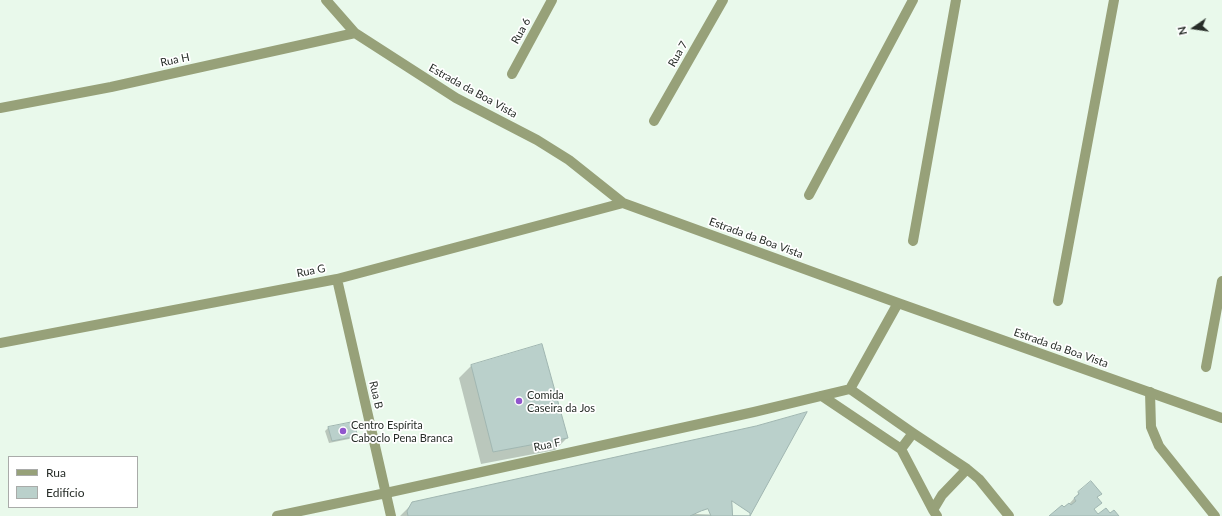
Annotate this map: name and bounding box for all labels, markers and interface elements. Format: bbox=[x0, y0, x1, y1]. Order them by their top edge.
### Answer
north arrow bbox=[1174, 8, 1214, 48]
street label: Rua 6 bbox=[509, 16, 533, 46]
text: N bbox=[1175, 25, 1189, 36]
street label: Rua 7 bbox=[665, 39, 691, 69]
street label: Rua H bbox=[159, 50, 191, 70]
street label: Estrada da Boa Vista bbox=[426, 61, 520, 121]
street label: Estrada da Boa Vista bbox=[707, 215, 805, 261]
street label: Rua G bbox=[295, 262, 327, 280]
street label: Estrada da Boa Vista bbox=[1012, 326, 1110, 370]
street label: Rua B bbox=[366, 380, 386, 410]
place label: Comida Caseira da Jos bbox=[527, 388, 595, 414]
marker: Comida Caseira da Jos bbox=[514, 396, 524, 406]
place label: Centro Espírita Caboclo Pena Branca bbox=[351, 418, 453, 444]
marker: Centro Espírita Caboclo Pena Branca bbox=[338, 426, 348, 436]
street label: Rua F bbox=[532, 436, 562, 454]
legend bbox=[8, 456, 138, 508]
text: Rua bbox=[46, 465, 66, 480]
text: Edifício bbox=[46, 485, 85, 500]

